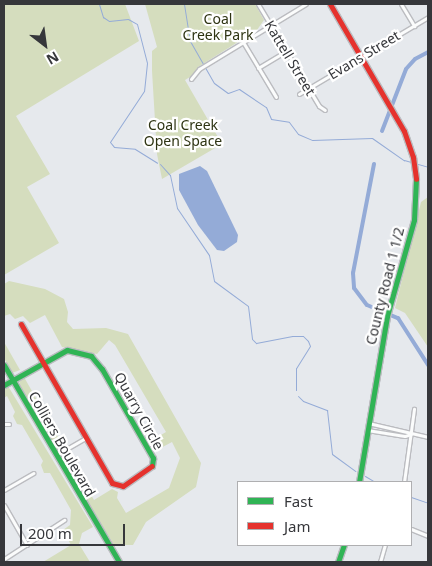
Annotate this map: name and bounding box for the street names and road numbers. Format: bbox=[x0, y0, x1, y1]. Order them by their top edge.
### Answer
street label: Kattell Street bbox=[261, 17, 319, 99]
street label: Evans Street bbox=[325, 27, 403, 83]
street label: County Road 1 1/2 bbox=[362, 225, 408, 347]
street label: Quarry Circle bbox=[111, 369, 167, 453]
street label: Colliers Boulevard bbox=[25, 388, 99, 500]

